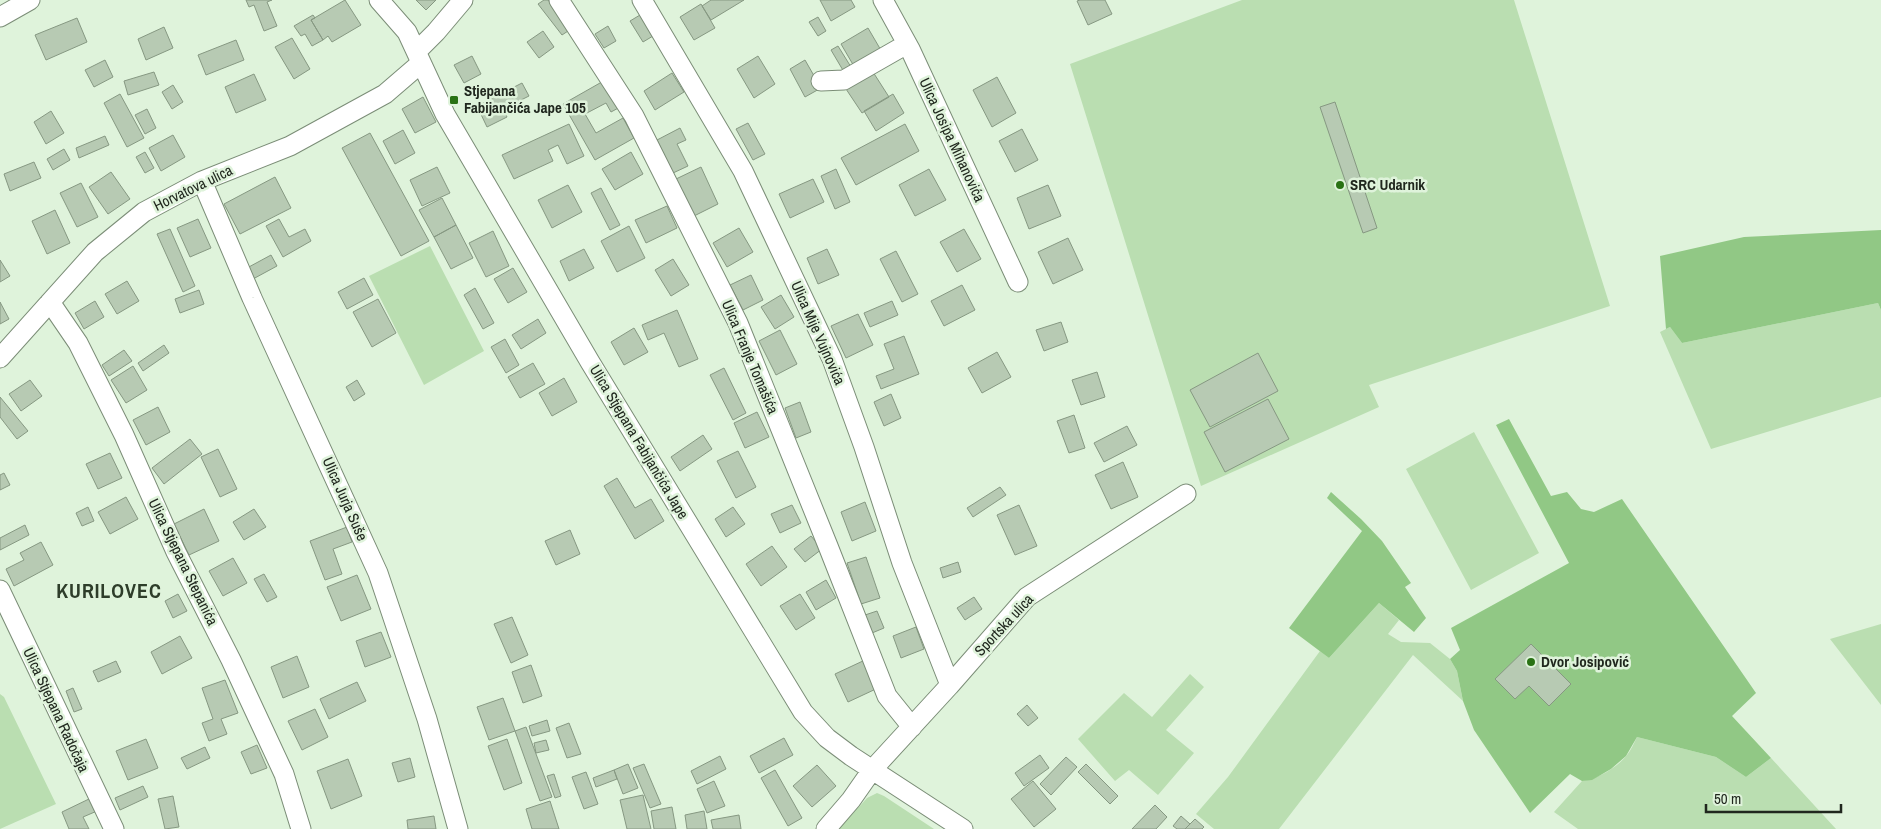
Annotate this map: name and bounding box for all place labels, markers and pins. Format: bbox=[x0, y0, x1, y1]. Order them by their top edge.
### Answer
place label: Stjepana Fabijančića Jape 105 bbox=[464, 80, 586, 118]
marker: Stjepana Fabijančića Jape 105 bbox=[448, 94, 460, 106]
place label: SRC Udarnik bbox=[1350, 174, 1425, 195]
marker: SRC Udarnik bbox=[1334, 179, 1346, 191]
place label: Dvor Josipović bbox=[1541, 651, 1629, 672]
marker: Dvor Josipović bbox=[1525, 656, 1537, 668]

